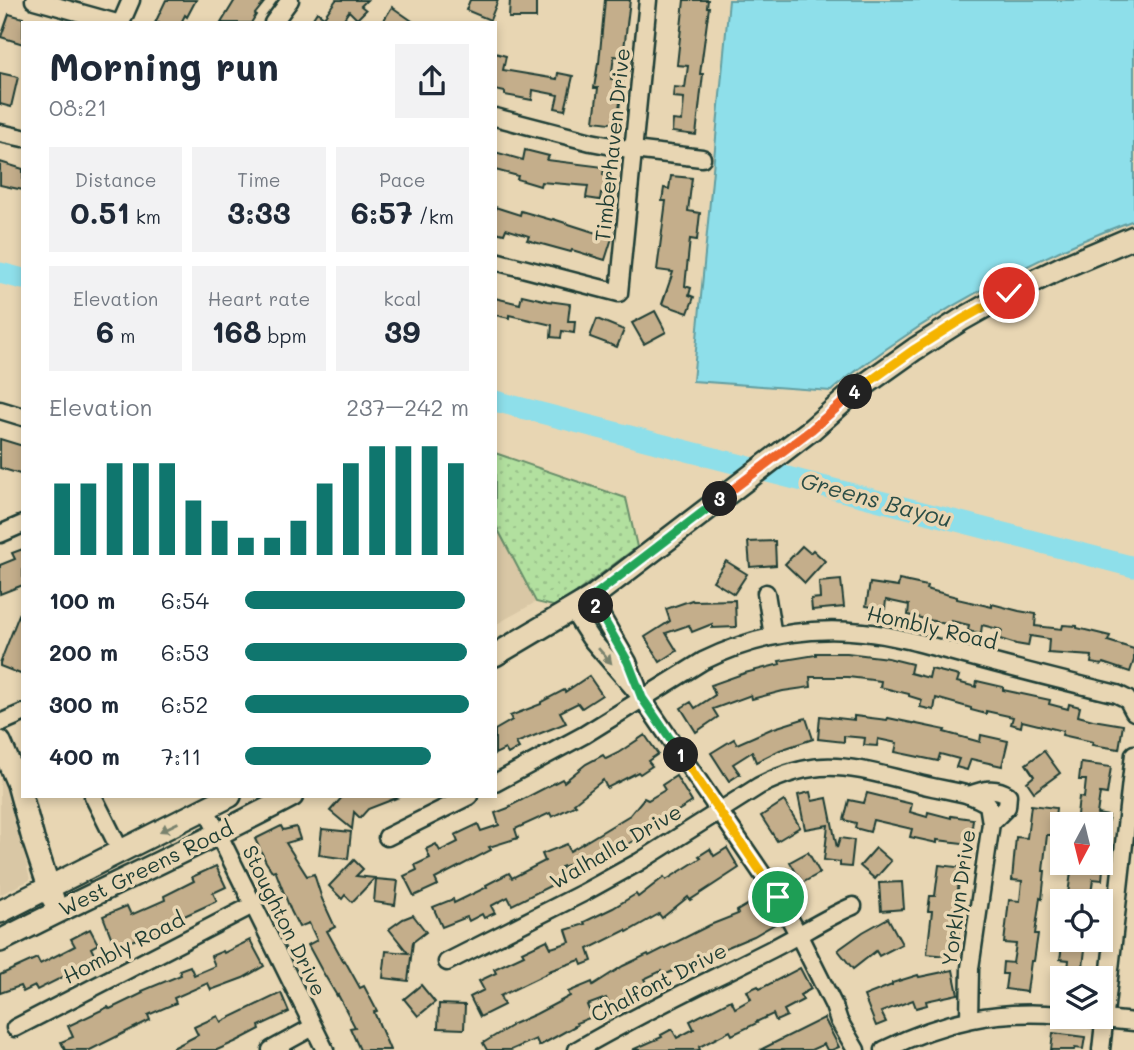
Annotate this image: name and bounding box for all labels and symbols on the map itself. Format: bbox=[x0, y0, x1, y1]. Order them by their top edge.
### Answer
street label: Timberhaven Drive bbox=[588, 47, 635, 243]
pin bbox=[979, 263, 1039, 323]
pin: 4 bbox=[838, 374, 872, 410]
water label: Greens Bayou bbox=[797, 464, 955, 534]
pin: 3 bbox=[702, 482, 738, 516]
pin: 2 bbox=[578, 588, 614, 624]
street label: Hombly Road bbox=[865, 598, 1000, 655]
one-way arrow bbox=[597, 647, 612, 664]
pin: 1 bbox=[664, 738, 698, 772]
street label: Walhalla Drive bbox=[545, 797, 686, 894]
north arrow bbox=[1050, 812, 1113, 875]
street label: West Greens Road bbox=[54, 814, 237, 922]
one-way arrow bbox=[159, 822, 179, 833]
street label: Yorklyn Drive bbox=[935, 828, 980, 968]
street label: Stoughton Drive bbox=[237, 840, 334, 1000]
pin bbox=[748, 867, 808, 927]
street label: Hombly Road bbox=[58, 904, 189, 989]
street label: Chalfont Drive bbox=[586, 936, 731, 1027]

